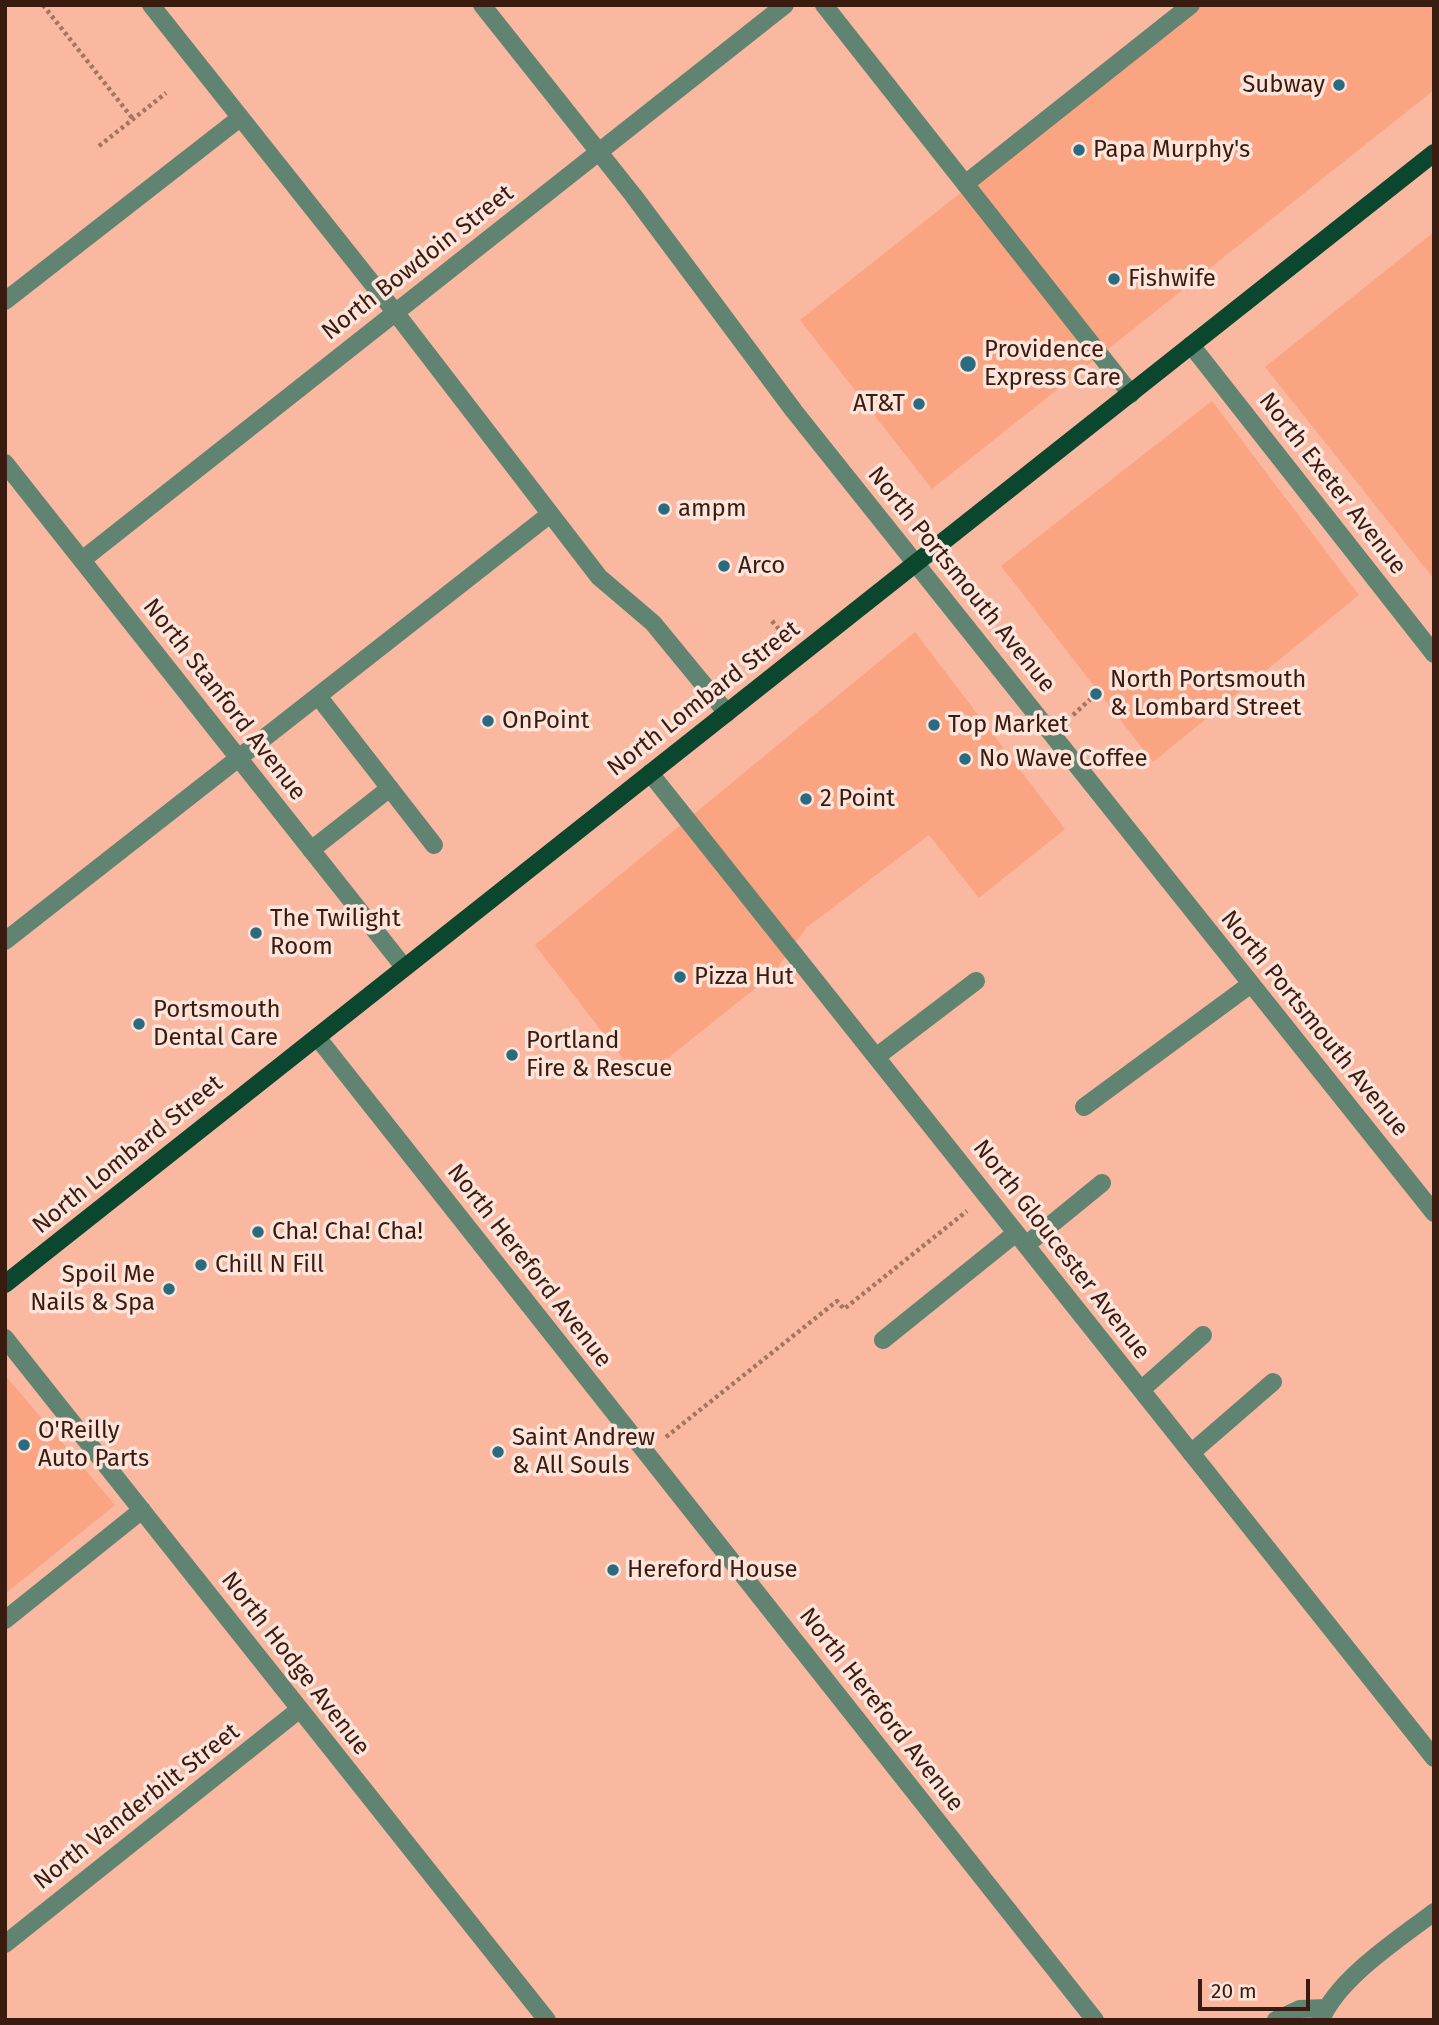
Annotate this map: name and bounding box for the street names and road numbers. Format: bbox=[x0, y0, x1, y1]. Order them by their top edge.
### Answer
street label: North Bowdoin Street bbox=[316, 179, 520, 347]
street label: North Exeter Avenue bbox=[1252, 387, 1412, 581]
street label: North Portsmouth Avenue bbox=[861, 461, 1061, 699]
street label: North Stanford Avenue bbox=[136, 593, 312, 807]
street label: North Lombard Street bbox=[602, 615, 806, 783]
street label: North Portsmouth Avenue bbox=[1214, 905, 1414, 1143]
street label: North Lombard Street bbox=[27, 1070, 229, 1240]
street label: North Gloucester Avenue bbox=[966, 1134, 1156, 1366]
street label: North Hereford Avenue bbox=[441, 1158, 617, 1374]
street label: North Hodge Avenue bbox=[215, 1567, 375, 1761]
street label: North Hereford Avenue bbox=[793, 1602, 969, 1818]
street label: North Vanderbilt Street bbox=[28, 1718, 246, 1896]

